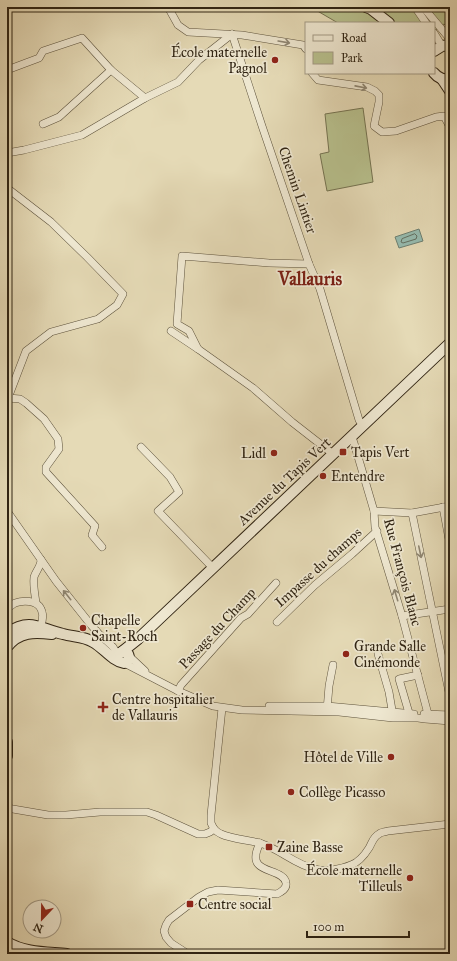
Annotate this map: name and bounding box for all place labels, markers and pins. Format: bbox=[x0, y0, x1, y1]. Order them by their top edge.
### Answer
place label: École maternelle Pagnol bbox=[171, 42, 267, 77]
marker: École maternelle Pagnol bbox=[270, 55, 280, 65]
place label: Tapis Vert bbox=[351, 444, 409, 461]
place label: Lidl bbox=[241, 445, 266, 462]
marker: Tapis Vert bbox=[338, 447, 348, 457]
marker: Lidl bbox=[269, 448, 279, 458]
place label: Entendre bbox=[331, 468, 385, 485]
marker: Entendre bbox=[318, 471, 328, 481]
place label: Chapelle Saint-Roch bbox=[91, 612, 158, 645]
marker: Chapelle Saint-Roch bbox=[78, 623, 88, 633]
place label: Grande Salle Cinémonde bbox=[354, 638, 426, 671]
marker: Grande Salle Cinémonde bbox=[341, 649, 351, 659]
place label: Centre hospitalier de Vallauris bbox=[112, 691, 215, 724]
marker: Centre hospitalier de Vallauris bbox=[97, 701, 109, 713]
place label: Hôtel de Ville bbox=[304, 749, 383, 766]
marker: Hôtel de Ville bbox=[386, 752, 396, 762]
place label: Collège Picasso bbox=[299, 784, 385, 801]
marker: Collège Picasso bbox=[286, 787, 296, 797]
place label: Zaine Basse bbox=[277, 839, 343, 856]
marker: Zaine Basse bbox=[264, 842, 274, 852]
place label: École maternelle Tilleuls bbox=[306, 860, 402, 895]
marker: École maternelle Tilleuls bbox=[405, 873, 415, 883]
place label: Centre social bbox=[198, 896, 272, 913]
marker: Centre social bbox=[185, 899, 195, 909]

